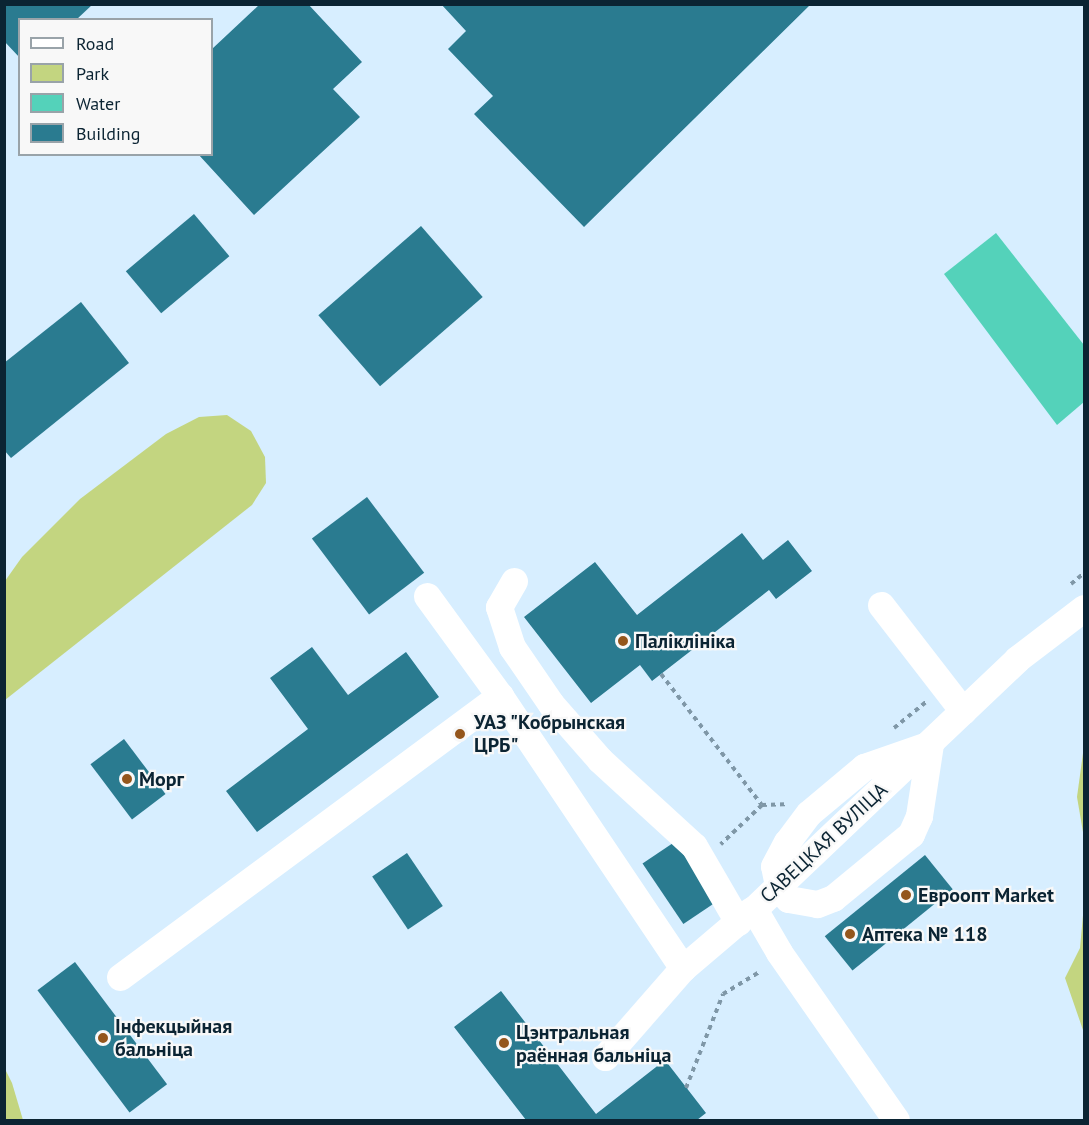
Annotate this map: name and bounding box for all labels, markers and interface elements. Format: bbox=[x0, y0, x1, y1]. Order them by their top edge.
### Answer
legend bbox=[18, 18, 213, 156]
text: Road bbox=[76, 32, 114, 55]
text: Park bbox=[76, 62, 109, 85]
text: Water bbox=[76, 92, 120, 115]
text: Building bbox=[76, 122, 140, 145]
place label: Паліклініка bbox=[635, 629, 735, 653]
marker: Паліклініка bbox=[616, 634, 630, 648]
place label: УАЗ "Кобрынская ЦРБ" bbox=[474, 710, 627, 757]
marker: УАЗ "Кобрынская ЦРБ" bbox=[451, 725, 469, 743]
place label: Морг bbox=[139, 767, 184, 791]
marker: Морг bbox=[120, 772, 134, 786]
street label: САВЕЦКАЯ ВУЛІЦА bbox=[755, 778, 893, 908]
place label: Евроопт Market bbox=[918, 883, 1055, 907]
marker: Евроопт Market bbox=[899, 888, 913, 902]
place label: Аптека № 118 bbox=[862, 922, 987, 946]
marker: Аптека № 118 bbox=[843, 927, 857, 941]
place label: Інфекцыйная бальніца bbox=[115, 1014, 232, 1061]
place label: Цэнтральная раённая бальніца bbox=[516, 1020, 671, 1067]
marker: Інфекцыйная бальніца bbox=[96, 1031, 110, 1045]
marker: Цэнтральная раённая бальніца bbox=[497, 1036, 511, 1050]

